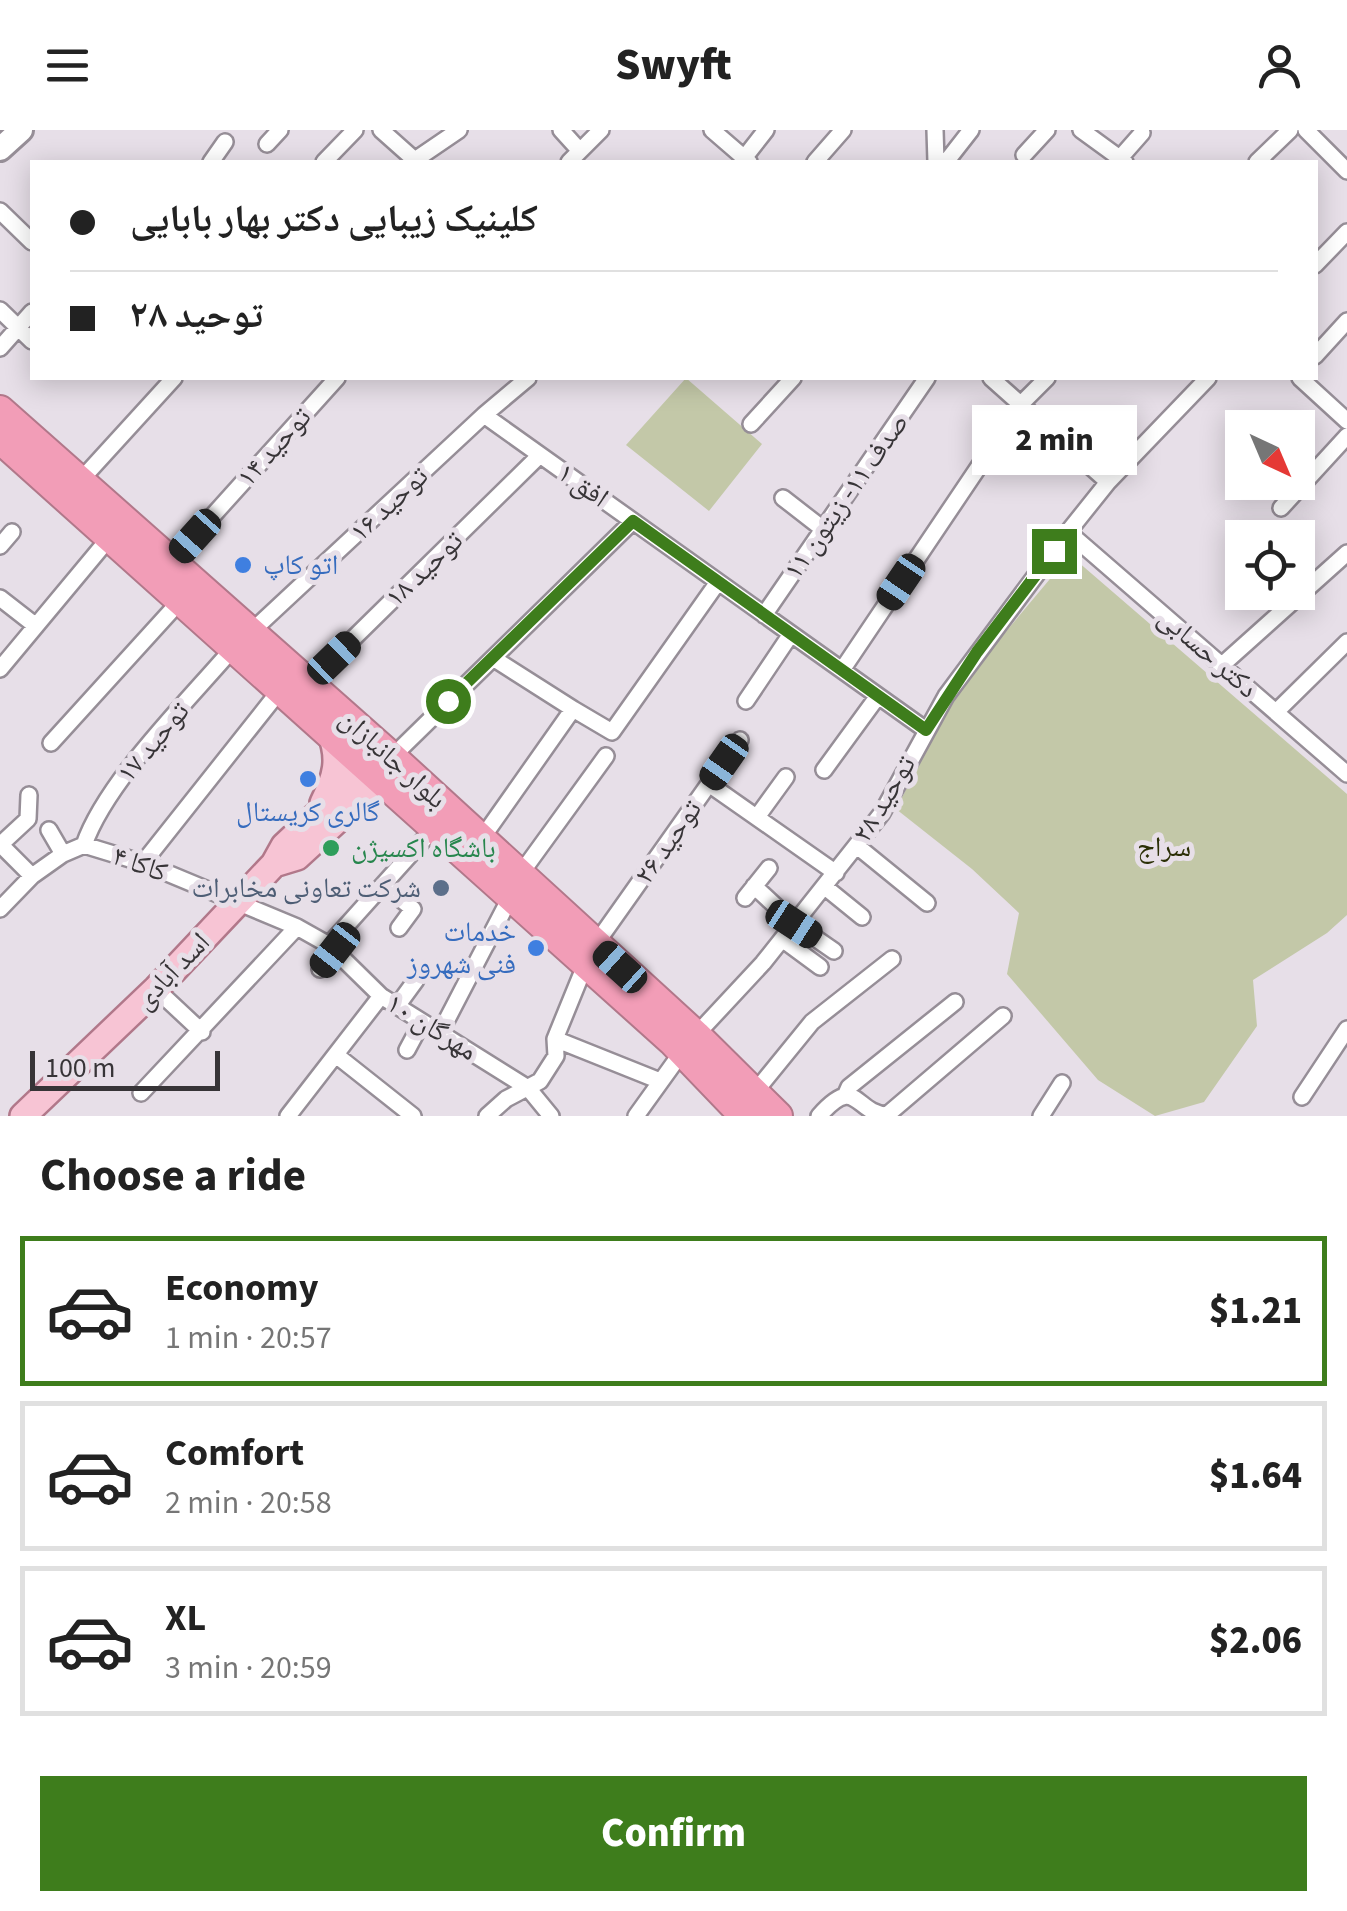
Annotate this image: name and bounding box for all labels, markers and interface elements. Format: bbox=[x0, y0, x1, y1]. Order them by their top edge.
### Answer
text: Swyft bbox=[615, 33, 732, 97]
icon: menu bbox=[40, 38, 95, 93]
icon: person bbox=[1252, 38, 1307, 93]
text: کلینیک زیبایی دکتر بهار بابایی bbox=[130, 192, 538, 246]
text: توحید ۲۸ bbox=[130, 288, 263, 342]
street label: توحید ۱۴ bbox=[227, 398, 321, 496]
street label: صدف ۱۱- زیتون ۱۱ bbox=[774, 405, 918, 587]
callout: 2 min bbox=[972, 406, 1136, 476]
north arrow bbox=[1225, 410, 1315, 500]
map controls bbox=[1225, 410, 1315, 610]
text: 2 min bbox=[1015, 417, 1094, 463]
street label: افق ۱ bbox=[549, 453, 617, 517]
street label: توحید ۱۶ bbox=[341, 457, 437, 551]
car bbox=[164, 504, 226, 568]
button: locate bbox=[1225, 520, 1315, 610]
street label: توحید ۱۸ bbox=[376, 522, 472, 616]
route end bbox=[1032, 529, 1077, 574]
place label: اتو کاپ bbox=[263, 545, 338, 585]
car bbox=[872, 549, 930, 615]
marker: اتو کاپ bbox=[232, 554, 254, 576]
street label: دکتر حسابی bbox=[1149, 598, 1267, 708]
car bbox=[302, 626, 366, 690]
route start bbox=[426, 679, 471, 724]
street label: توحید ۱۷ bbox=[107, 693, 199, 791]
street label: بلوار جانبازان bbox=[330, 700, 456, 818]
car bbox=[695, 729, 753, 795]
street label: توحید ۲۸ bbox=[842, 748, 926, 850]
marker: گالری کریستال bbox=[297, 768, 319, 790]
place label: گالری کریستال bbox=[236, 792, 380, 832]
street label: توحید ۲۶ bbox=[624, 792, 712, 892]
park label: سراج bbox=[1137, 827, 1191, 867]
place label: باشگاه اکسیژن bbox=[351, 828, 496, 868]
street label: کاکا ۴ bbox=[107, 836, 173, 892]
marker: باشگاه اکسیژن bbox=[320, 837, 342, 859]
place label: شرکت تعاونی مخابرات bbox=[191, 868, 421, 908]
marker: شرکت تعاونی مخابرات bbox=[430, 877, 452, 899]
car bbox=[761, 895, 827, 953]
place label: خدمات فنی شهروز bbox=[406, 912, 516, 984]
car bbox=[305, 917, 365, 983]
street label: اسد آبادی bbox=[125, 923, 219, 1019]
car bbox=[588, 936, 652, 998]
marker: خدمات فنی شهروز bbox=[525, 937, 547, 959]
street label: مهرگان ۱۰ bbox=[379, 983, 485, 1071]
scale bar bbox=[30, 1046, 220, 1090]
text: 100 m bbox=[45, 1048, 116, 1088]
text: Choose a ride bbox=[40, 1144, 306, 1208]
text: Economy bbox=[165, 1261, 318, 1315]
icon: car bbox=[45, 1266, 135, 1356]
text: $1.21 bbox=[1209, 1284, 1302, 1338]
text: 1 min · 20:57 bbox=[165, 1315, 332, 1361]
text: Comfort bbox=[165, 1426, 304, 1480]
icon: car bbox=[45, 1431, 135, 1521]
text: $1.64 bbox=[1209, 1449, 1302, 1503]
text: 2 min · 20:58 bbox=[165, 1480, 332, 1526]
text: XL bbox=[165, 1591, 206, 1645]
icon: car bbox=[45, 1596, 135, 1686]
text: $2.06 bbox=[1209, 1614, 1302, 1668]
text: 3 min · 20:59 bbox=[165, 1645, 332, 1691]
button: Confirm bbox=[40, 1776, 1307, 1891]

